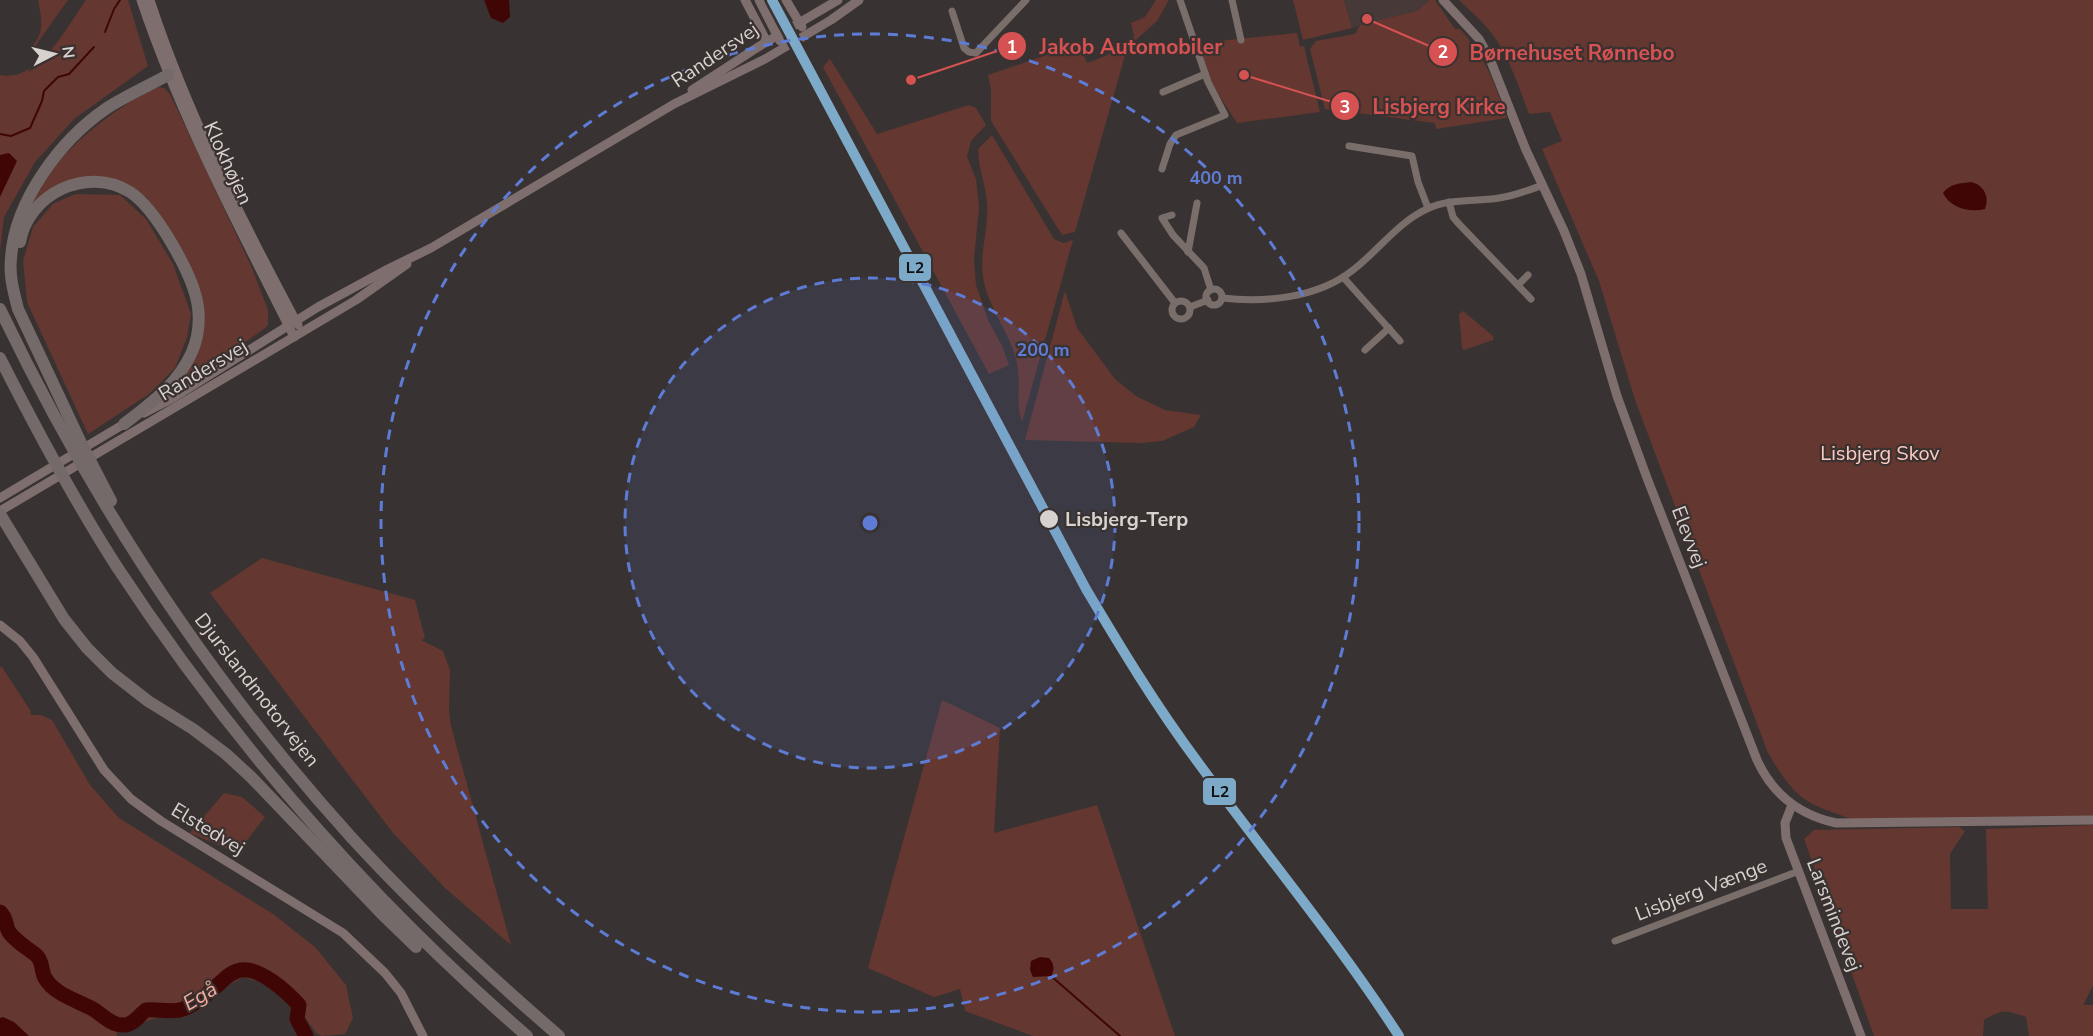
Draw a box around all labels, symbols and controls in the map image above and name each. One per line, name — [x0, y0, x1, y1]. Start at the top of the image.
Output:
street label: Randersvej — [666, 16, 764, 94]
north arrow — [24, 24, 84, 84]
callout: Jakob Automobiler — [997, 27, 1234, 66]
text: Jakob Automobiler — [1039, 33, 1223, 61]
callout: Børnehuset Rønnebo — [1428, 33, 1687, 72]
text: 1 — [1007, 35, 1017, 59]
text: Børnehuset Rønnebo — [1469, 39, 1675, 67]
text: 2 — [1438, 40, 1448, 64]
text: N — [56, 45, 80, 60]
callout: Lisbjerg Kirke — [1330, 87, 1518, 126]
text: Lisbjerg Kirke — [1372, 93, 1506, 121]
text: 3 — [1340, 95, 1350, 119]
street label: Klokhøjen — [197, 117, 259, 209]
text: 400 m — [1189, 166, 1243, 190]
line badge: L2 — [898, 253, 932, 282]
text: L2 — [906, 257, 924, 279]
street label: Randersvej — [153, 333, 253, 407]
text: 200 m — [1016, 338, 1070, 362]
park label: Lisbjerg Skov — [1820, 440, 1940, 467]
street label: Elevvej — [1665, 502, 1713, 572]
place label: Lisbjerg-Terp — [1065, 506, 1188, 533]
marker: Lisbjerg-Terp — [1038, 508, 1060, 530]
centre of rings — [860, 513, 880, 533]
street label: Djurslandmotorvejen — [188, 607, 326, 773]
line badge: L2 — [1202, 777, 1237, 806]
text: L2 — [1211, 781, 1229, 803]
street label: Elstedvej — [166, 796, 250, 862]
street label: Lisbjerg Vænge — [1631, 852, 1771, 928]
street label: Larsmindevej — [1800, 855, 1868, 975]
water label: Egå — [178, 975, 222, 1017]

